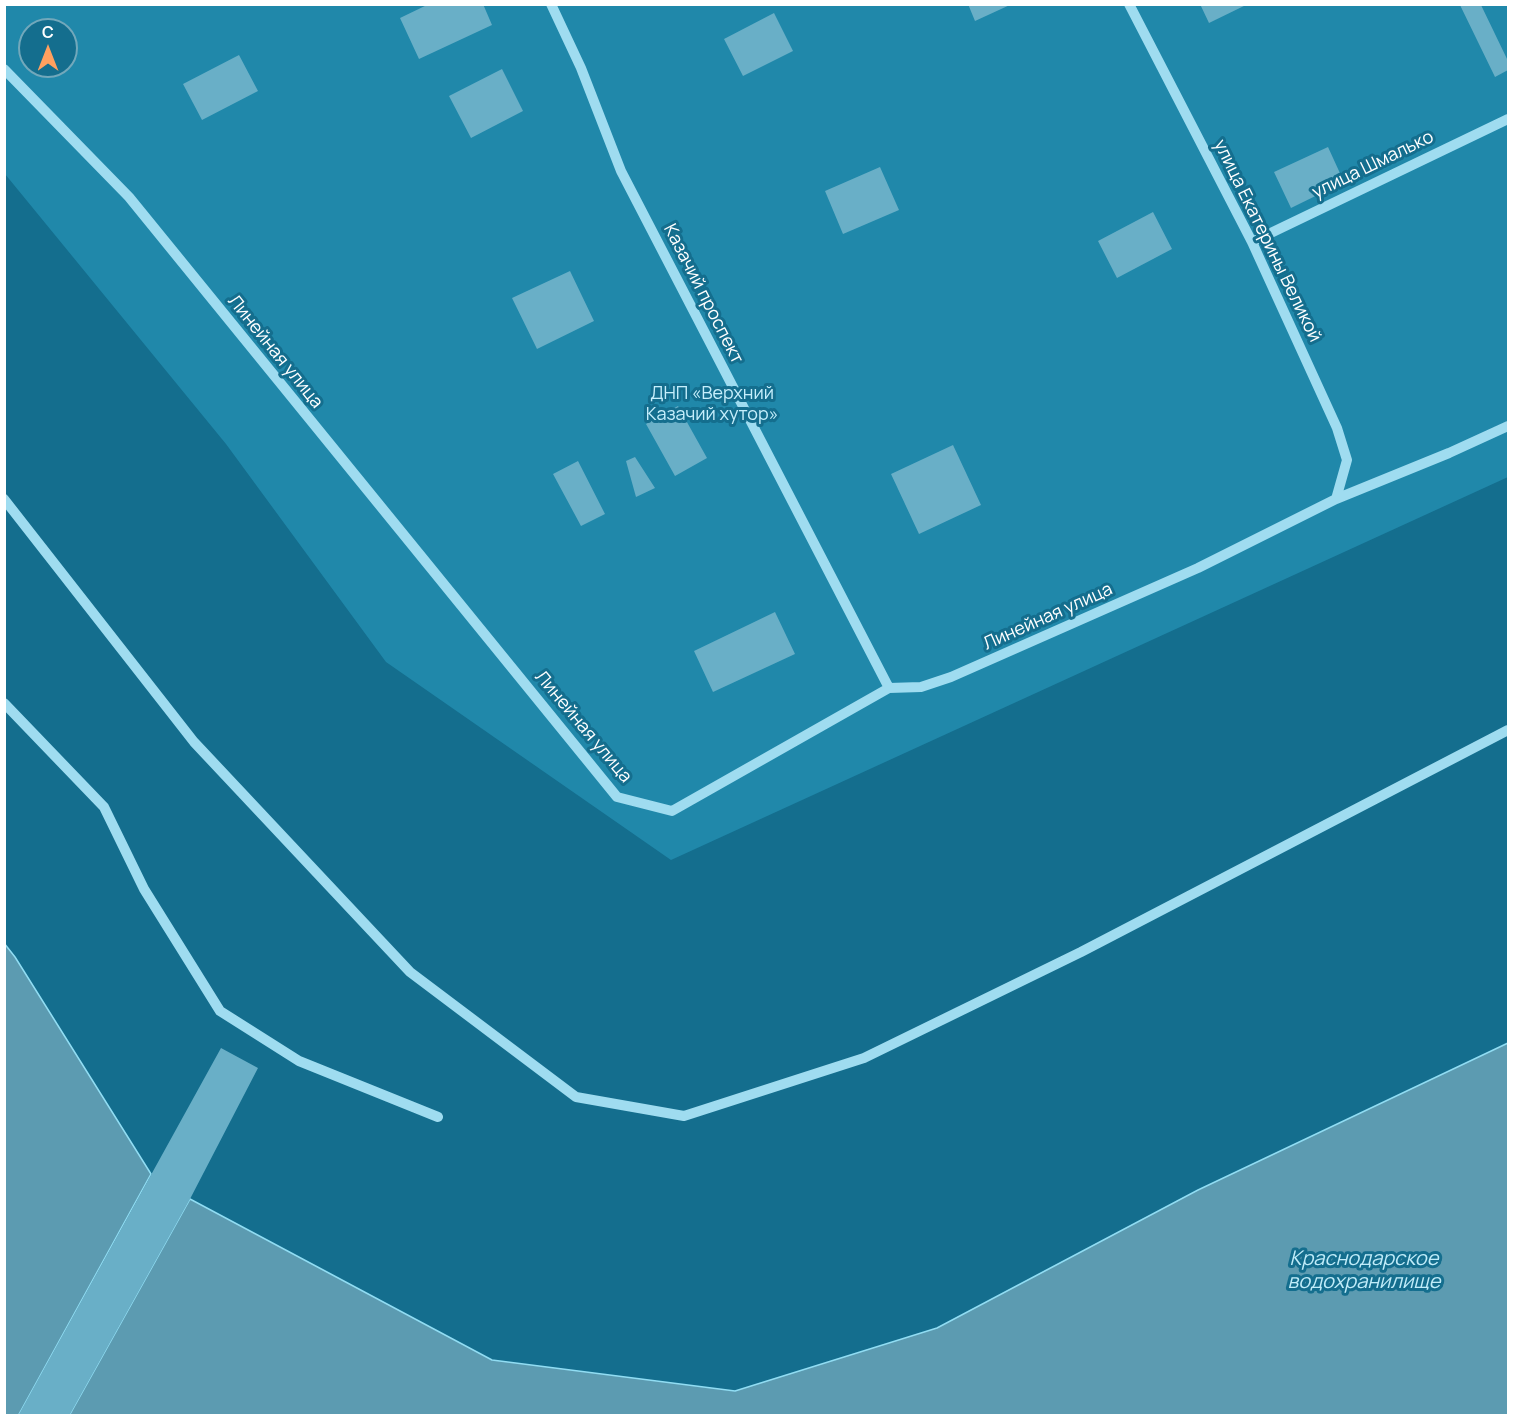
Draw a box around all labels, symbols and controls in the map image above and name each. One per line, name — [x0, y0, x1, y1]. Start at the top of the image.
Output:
north arrow — [18, 18, 78, 78]
text: С — [42, 21, 54, 43]
street label: улица Шмалько — [1309, 126, 1437, 204]
street label: улица Екатерины Великой — [1209, 136, 1325, 346]
street label: Казачий проспект — [658, 220, 748, 368]
street label: Линейная улица — [223, 291, 327, 413]
park label: ДНП «Верхний Казачий хутор» — [646, 383, 778, 426]
street label: Линейная улица — [980, 579, 1116, 655]
street label: Линейная улица — [530, 667, 636, 787]
water label: Краснодарское водохранилище — [1288, 1247, 1440, 1294]

